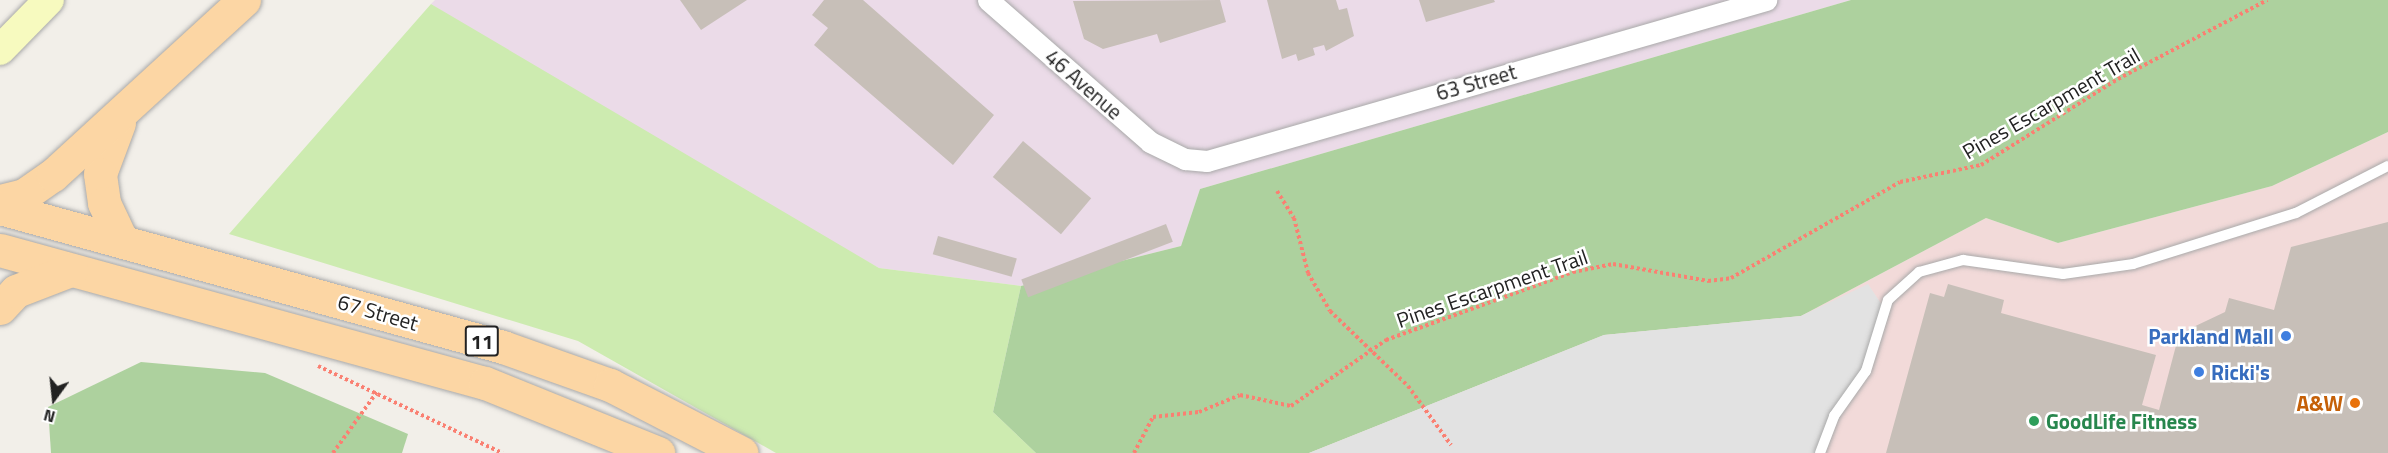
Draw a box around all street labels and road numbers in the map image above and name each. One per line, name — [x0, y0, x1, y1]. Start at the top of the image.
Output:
street label: Pines Escarpment Trail — [1958, 42, 2144, 164]
street label: 46 Avenue — [1040, 44, 1128, 124]
street label: 63 Street — [1433, 59, 1519, 105]
street label: Pines Escarpment Trail — [1393, 243, 1591, 333]
street label: 67 Street — [335, 289, 421, 335]
road number: 11 — [464, 324, 500, 358]

